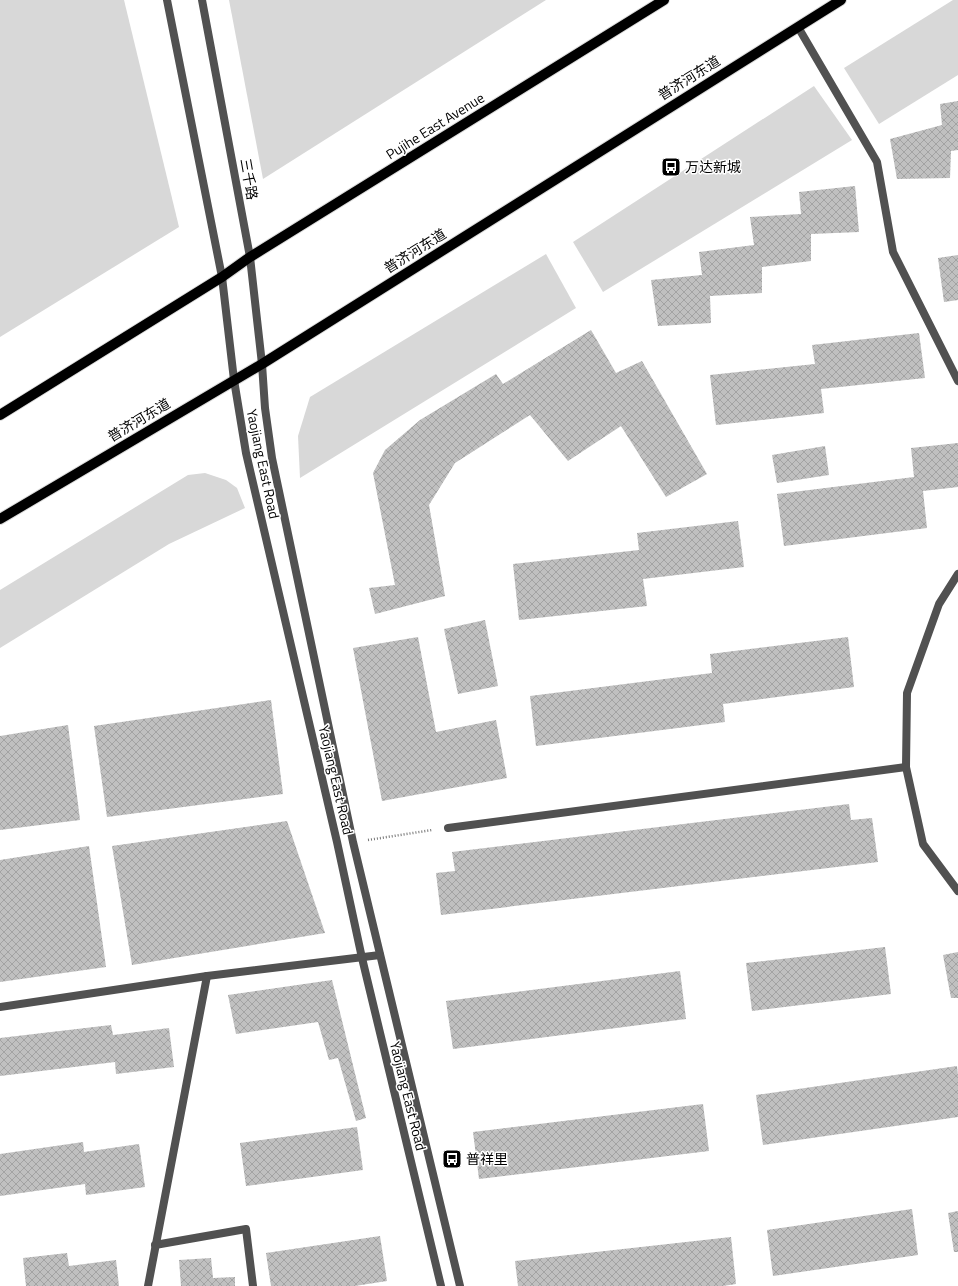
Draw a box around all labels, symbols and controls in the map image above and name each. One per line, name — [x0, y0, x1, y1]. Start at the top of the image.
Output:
street label: 普济河东道 — [653, 50, 724, 105]
street label: Pujihe East Avenue — [381, 87, 488, 164]
street label: 三千路 — [236, 156, 263, 201]
bus stop icon: 万达新城 — [660, 156, 682, 178]
place label: 万达新城 — [685, 156, 741, 177]
street label: 普济河东道 — [379, 223, 450, 278]
street label: 普济河东道 — [103, 393, 174, 447]
street label: Yaojiang East Road — [242, 407, 285, 521]
street label: Yaojiang East Road — [314, 723, 359, 837]
street label: Yaojiang East Road — [385, 1039, 432, 1153]
bus stop icon: 普祥里 — [441, 1148, 463, 1170]
place label: 普祥里 — [466, 1148, 508, 1169]

